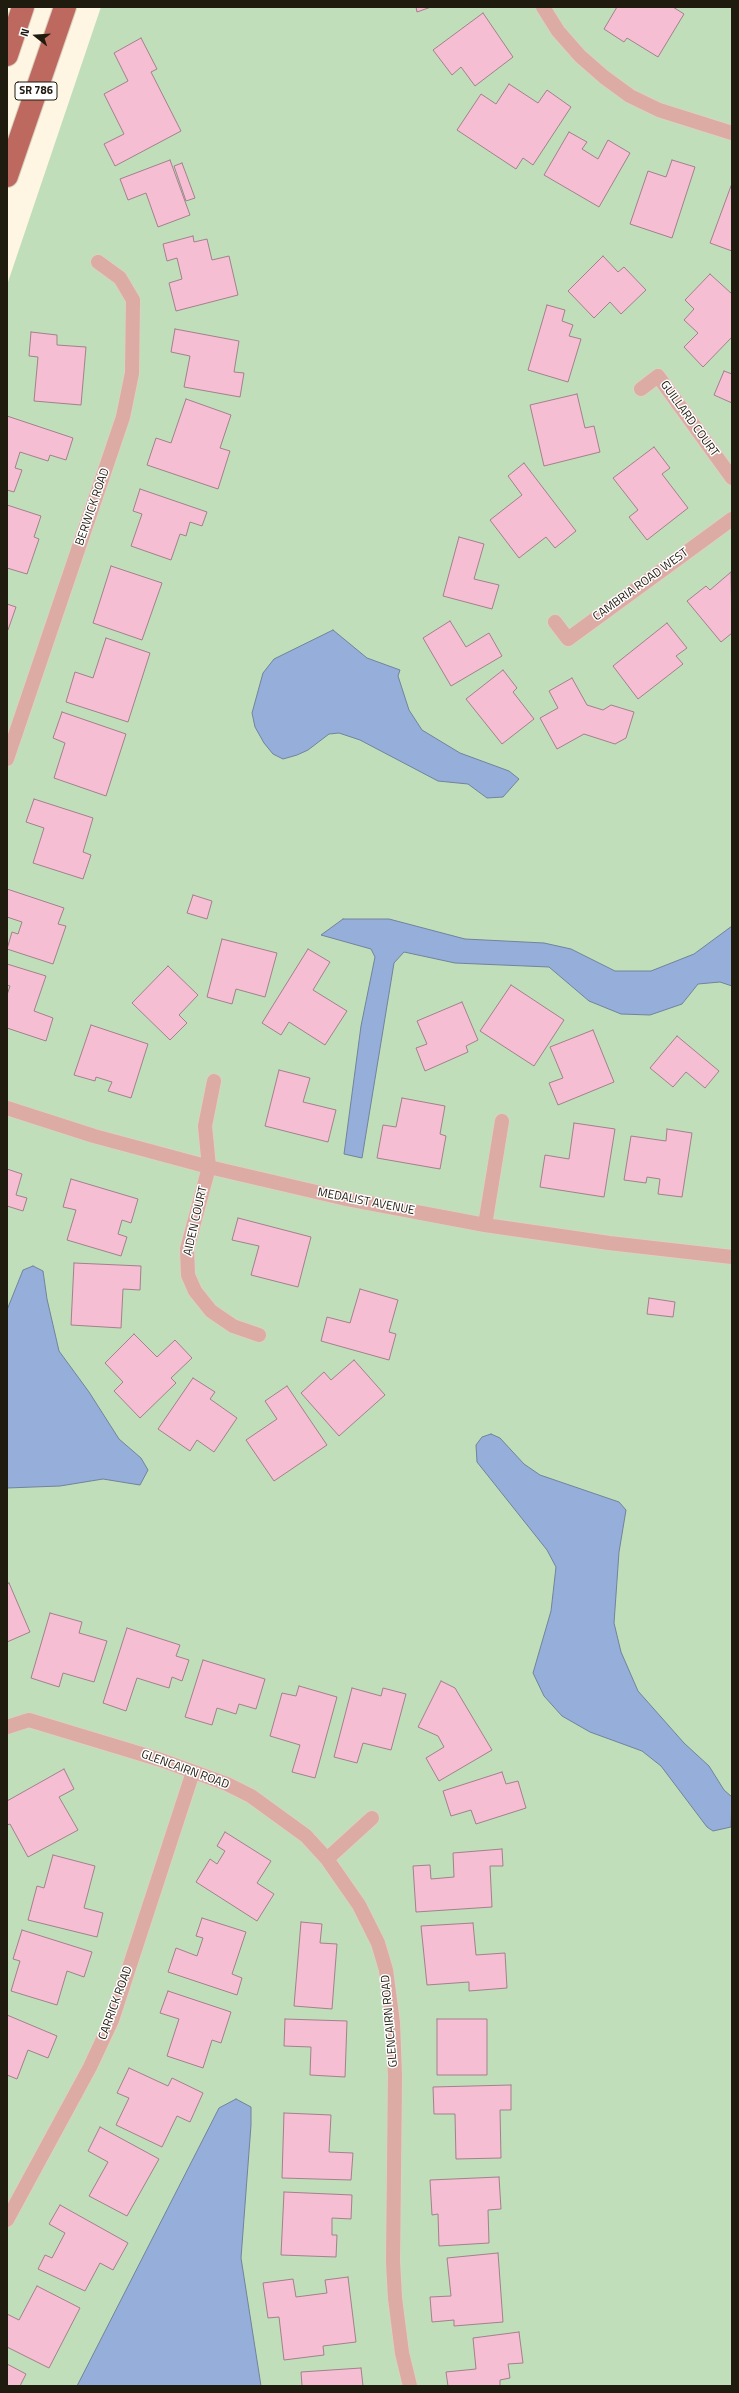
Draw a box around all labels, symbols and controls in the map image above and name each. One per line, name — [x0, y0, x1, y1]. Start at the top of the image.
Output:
north arrow — [16, 16, 56, 56]
text: N — [16, 27, 33, 38]
road number: SR 786 — [15, 82, 57, 100]
street label: GUILLARD COURT — [657, 378, 721, 460]
street label: BERWICK ROAD — [73, 466, 113, 548]
street label: CAMBRIA ROAD WEST — [591, 546, 691, 624]
street label: AIDEN COURT — [181, 1185, 211, 1257]
street label: MEDALIST AVENUE — [316, 1186, 416, 1218]
street label: GLENCAIRN ROAD — [139, 1747, 231, 1793]
street label: CARRICK ROAD — [96, 1964, 136, 2042]
street label: GLENCAIRN ROAD — [379, 1974, 401, 2068]

